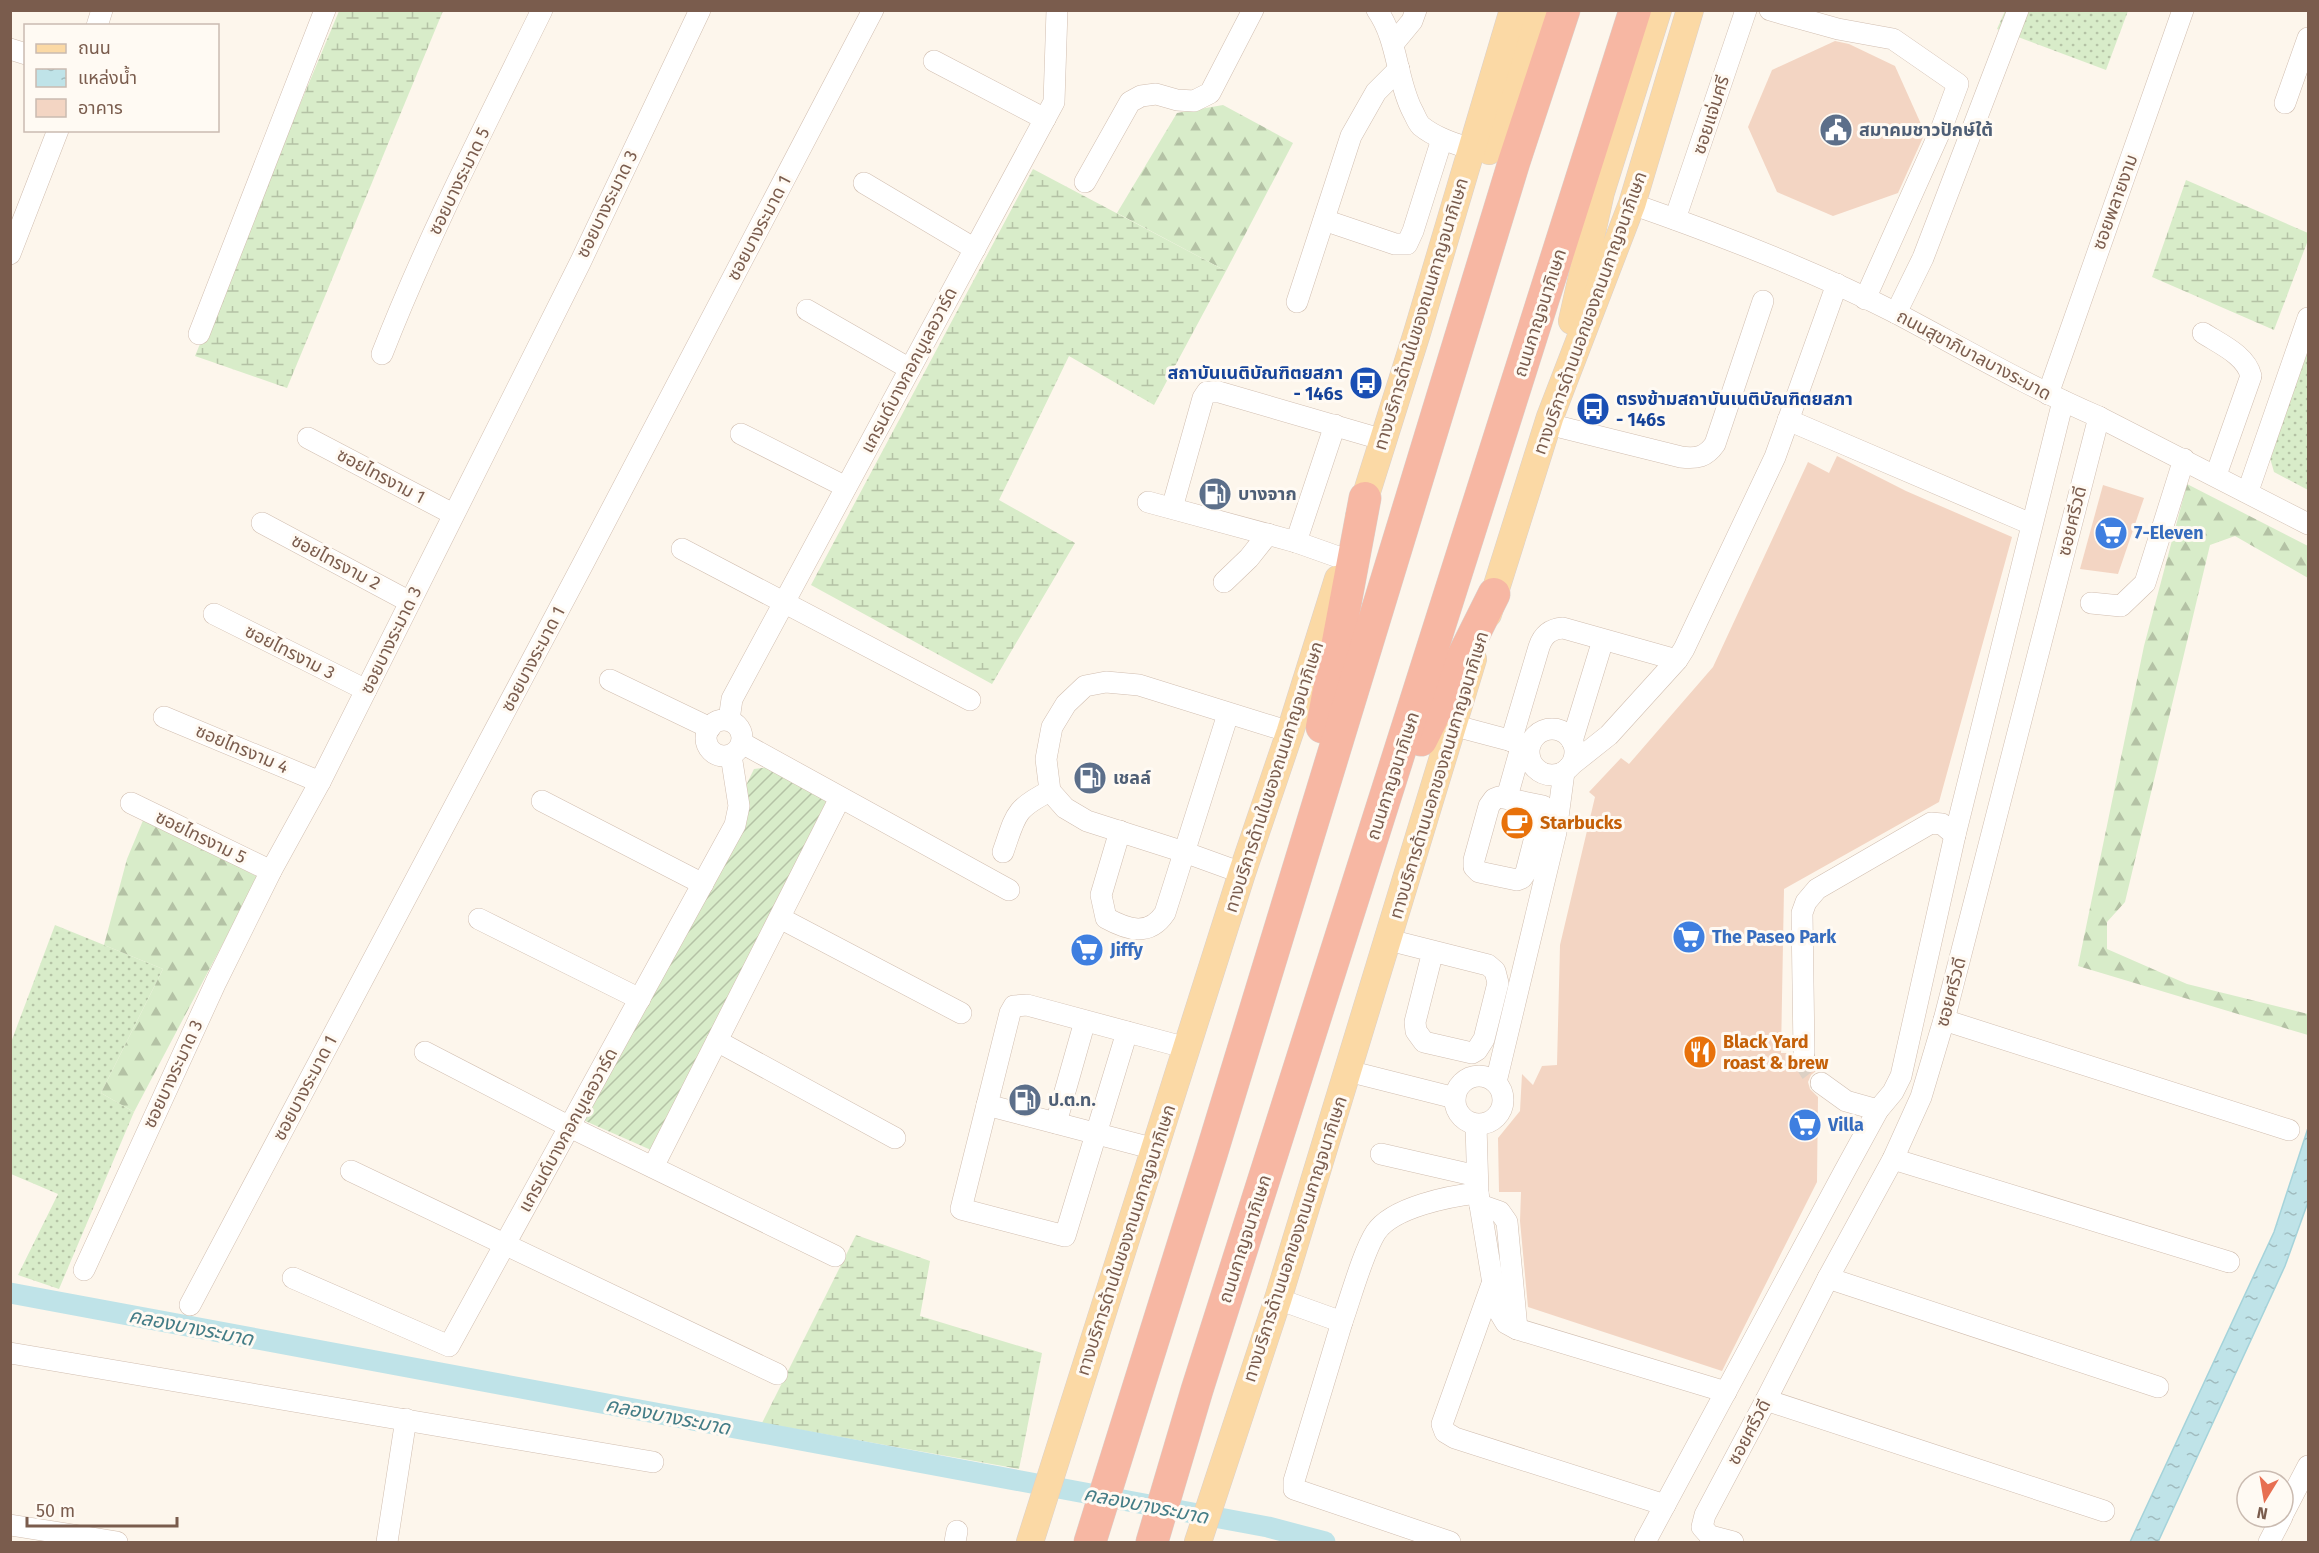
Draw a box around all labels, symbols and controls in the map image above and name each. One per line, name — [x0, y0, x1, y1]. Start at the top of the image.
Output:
legend — [24, 24, 219, 132]
text: ถนน — [78, 37, 111, 59]
text: แหล่งน้ำ — [78, 65, 137, 89]
street label: ซอยแจ่มศรี — [1688, 73, 1734, 157]
text: อาคาร — [78, 97, 123, 119]
public building icon: สมาคมชาวปักษ์ใต้ — [1818, 112, 1854, 148]
place label: สมาคมชาวปักษ์ใต้ — [1859, 119, 1993, 141]
street label: ซอยบางระมาด 5 — [423, 124, 495, 238]
street label: ซอยบางระมาด 3 — [571, 147, 643, 261]
street label: ซอยพลายงาม — [2088, 151, 2142, 253]
street label: ทางบริการด้านนอกของถนนกาญจนาภิเษก — [1528, 169, 1652, 457]
street label: ซอยบางระมาด 1 — [722, 172, 796, 284]
street label: ทางบริการด้านในของถนนกาญจนาภิเษก — [1369, 175, 1473, 453]
street label: ถนนกาญจนาภิเษก — [1509, 246, 1571, 380]
street label: แกรนด์บางกอกบูเลอวาร์ด — [856, 283, 963, 457]
street label: ถนนสุขาภิบาลบางระมาด — [1893, 305, 2055, 405]
place label: สถาบันเนติบัณฑิตยสภา - 146ร — [1168, 362, 1343, 405]
bus stop icon: สถาบันเนติบัณฑิตยสภา - 146ร — [1348, 365, 1384, 401]
place label: ตรงข้ามสถาบันเนติบัณฑิตยสภา - 146ร — [1616, 388, 1853, 431]
bus stop icon: ตรงข้ามสถาบันเนติบัณฑิตยสภา - 146ร — [1575, 391, 1611, 427]
street label: ซอยไทรงาม 1 — [333, 444, 429, 508]
fuel station icon: บางจาก — [1197, 476, 1233, 512]
place label: บางจาก — [1238, 483, 1297, 505]
street label: ซอยศรีวดี — [2053, 484, 2091, 558]
supermarket icon: 7-Eleven — [2093, 515, 2129, 551]
place label: 7-Eleven — [2134, 522, 2204, 544]
street label: ซอยไทรงาม 2 — [288, 529, 384, 595]
street label: ซอยบางระมาด 3 — [355, 583, 427, 697]
street label: ซอยบางระมาด 1 — [496, 603, 570, 715]
street label: ซอยไทรงาม 3 — [241, 620, 339, 684]
street label: ทางบริการด้านนอกของถนนกาญจนาภิเษก — [1385, 629, 1493, 921]
street label: ทางบริการด้านในของถนนกาญจนาภิเษก — [1220, 639, 1328, 915]
street label: ถนนกาญจนาภิเษก — [1362, 709, 1424, 843]
street label: ซอยไทรงาม 4 — [192, 720, 292, 779]
fuel station icon: เชลล์ — [1072, 760, 1108, 796]
place label: เชลล์ — [1113, 767, 1151, 789]
cafe icon: Starbucks — [1499, 805, 1535, 841]
street label: ซอยไทรงาม 5 — [152, 806, 250, 868]
place label: Starbucks — [1540, 812, 1623, 834]
supermarket icon: The Paseo Park — [1671, 919, 1707, 955]
place label: The Paseo Park — [1712, 926, 1837, 948]
supermarket icon: Jiffy — [1069, 932, 1105, 968]
place label: Jiffy — [1109, 939, 1144, 961]
street label: ซอยศรีวดี — [1931, 955, 1971, 1029]
street label: ซอยบางระมาด 3 — [138, 1016, 208, 1132]
place label: Black Yard roast & brew — [1723, 1031, 1829, 1074]
street label: ซอยบางระมาด 1 — [268, 1032, 342, 1144]
restaurant icon: Black Yard roast & brew — [1682, 1034, 1718, 1070]
street label: แกรนด์บางกอกบูเลอวาร์ด — [514, 1044, 623, 1216]
fuel station icon: ป.ต.ท. — [1007, 1082, 1043, 1118]
place label: ป.ต.ท. — [1048, 1089, 1096, 1111]
street label: ทางบริการด้านนอกของถนนกาญจนาภิเษก — [1238, 1093, 1352, 1385]
street label: ทางบริการด้านในของถนนกาญจนาภิเษก — [1072, 1102, 1180, 1378]
supermarket icon: Villa — [1787, 1107, 1823, 1143]
place label: Villa — [1827, 1114, 1864, 1136]
street label: ถนนกาญจนาภิเษก — [1214, 1172, 1276, 1306]
water label: คลองบางระมาด — [127, 1303, 256, 1351]
water label: คลองบางระมาด — [604, 1392, 733, 1440]
street label: ซอยศรีวดี — [1723, 1395, 1775, 1469]
north arrow — [2235, 1469, 2295, 1529]
water label: คลองบางระมาด — [1082, 1481, 1211, 1529]
scale bar — [27, 1490, 177, 1528]
text: 50 m — [36, 1500, 75, 1522]
text: N — [2255, 1503, 2269, 1524]

